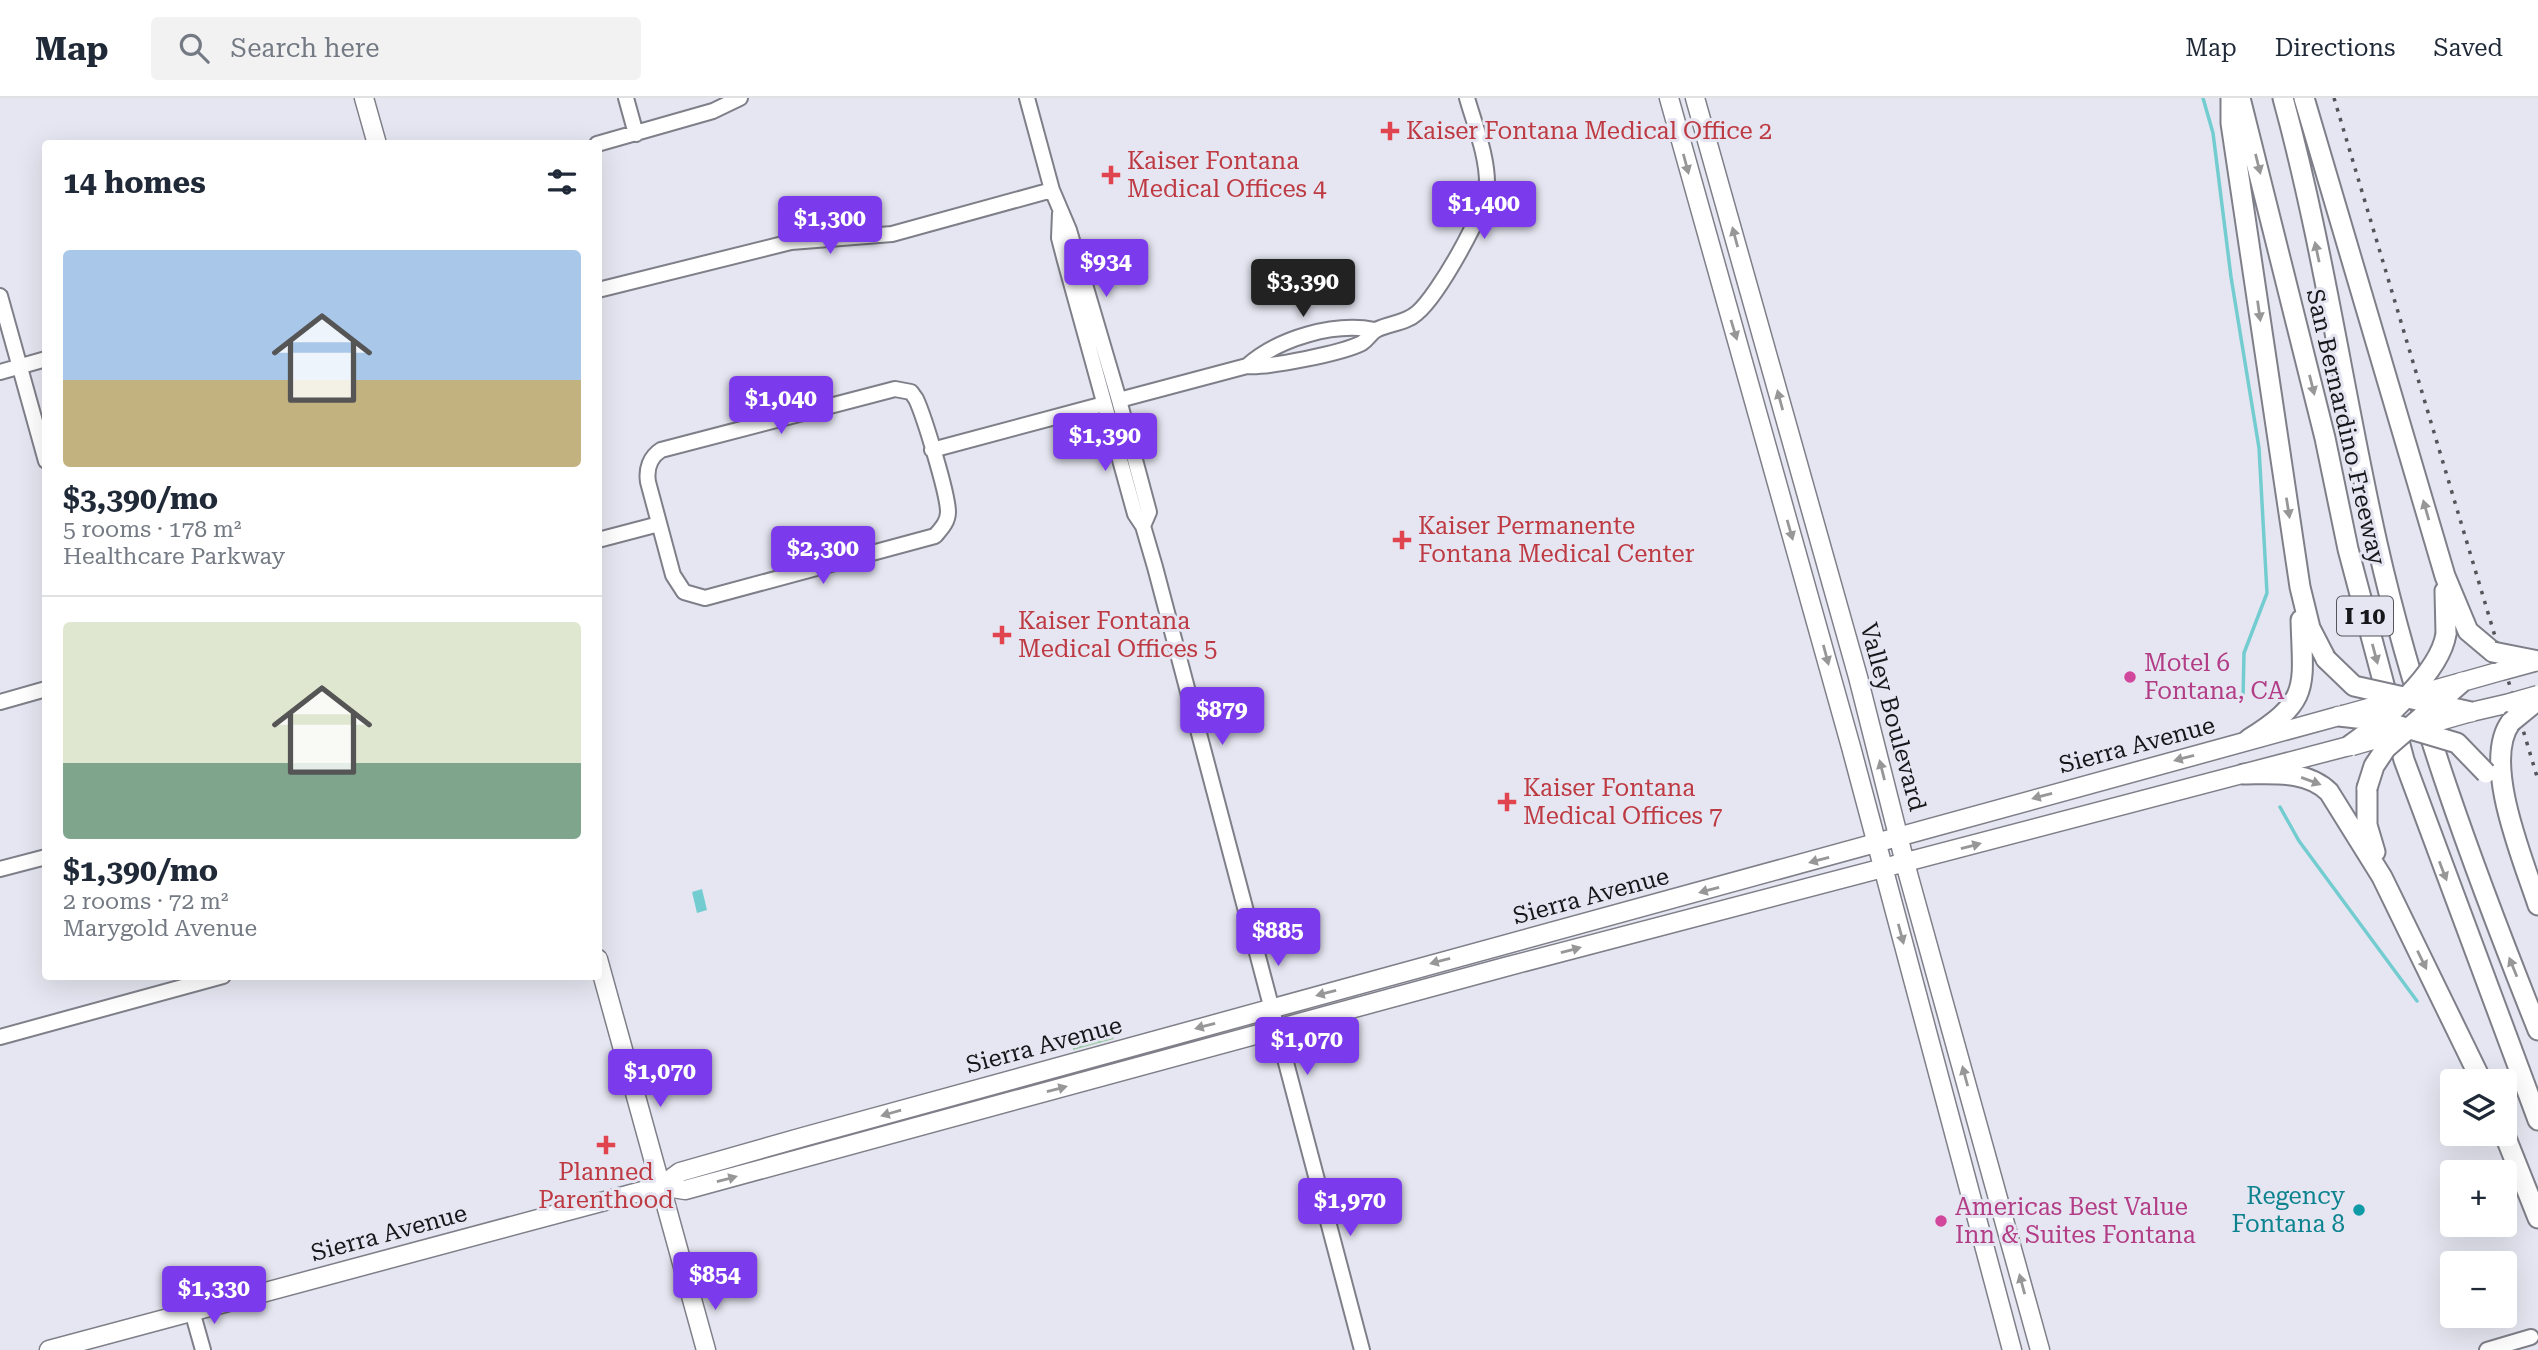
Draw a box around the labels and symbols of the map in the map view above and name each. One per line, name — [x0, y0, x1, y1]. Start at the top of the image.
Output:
place label: Kaiser Fontana Medical Office 2 — [1406, 117, 1772, 145]
marker: Kaiser Fontana Medical Office 2 — [1380, 121, 1400, 141]
place label: Kaiser Fontana Medical Offices 4 — [1127, 147, 1327, 203]
one-way arrow — [1681, 153, 1692, 175]
one-way arrow — [2253, 153, 2264, 175]
marker: Kaiser Fontana Medical Offices 4 — [1101, 165, 1121, 185]
pin: $1,400 — [1427, 181, 1541, 241]
pin: $1,300 — [773, 197, 887, 256]
one-way arrow — [1729, 226, 1739, 247]
pin: $934 — [1065, 240, 1147, 299]
one-way arrow — [2311, 241, 2322, 263]
pin: $3,390 — [1246, 260, 1360, 319]
street label: San Bernardino Freeway — [2301, 286, 2392, 569]
one-way arrow — [2254, 300, 2265, 322]
one-way arrow — [1729, 320, 1739, 341]
one-way arrow — [2307, 374, 2318, 396]
pin: $1,040 — [724, 376, 838, 436]
one-way arrow — [1774, 389, 1785, 411]
pin: $1,390 — [1048, 414, 1162, 473]
one-way arrow — [2282, 497, 2293, 519]
one-way arrow — [2420, 499, 2430, 520]
place label: Kaiser Permanente Fontana Medical Center — [1418, 512, 1695, 568]
one-way arrow — [1786, 520, 1796, 541]
pin: $2,300 — [766, 526, 880, 586]
marker: Kaiser Permanente Fontana Medical Center — [1392, 530, 1412, 550]
road number: I 10 — [2337, 596, 2393, 636]
place label: Kaiser Fontana Medical Offices 5 — [1018, 607, 1218, 663]
street label: Valley Boulevard — [1854, 620, 1932, 814]
marker: Kaiser Fontana Medical Offices 5 — [992, 625, 1012, 645]
one-way arrow — [2370, 643, 2381, 665]
one-way arrow — [1821, 645, 1831, 666]
place label: Motel 6 Fontana, CA — [2144, 649, 2285, 705]
marker: Motel 6 Fontana, CA — [2122, 669, 2138, 685]
pin: $879 — [1181, 688, 1263, 747]
street label: Sierra Avenue — [2056, 711, 2218, 779]
one-way arrow — [2173, 753, 2194, 763]
one-way arrow — [1876, 759, 1886, 780]
place label: Kaiser Fontana Medical Offices 7 — [1523, 774, 1723, 830]
one-way arrow — [2301, 776, 2322, 787]
marker: Kaiser Fontana Medical Offices 7 — [1497, 792, 1517, 812]
one-way arrow — [2031, 792, 2052, 802]
one-way arrow — [1960, 840, 1982, 851]
one-way arrow — [1808, 855, 1830, 866]
one-way arrow — [2438, 860, 2449, 881]
street label: Sierra Avenue — [1510, 862, 1672, 930]
one-way arrow — [1698, 885, 1720, 896]
pin: $885 — [1237, 908, 1319, 968]
one-way arrow — [1896, 923, 1907, 945]
one-way arrow — [1560, 944, 1582, 955]
one-way arrow — [2416, 950, 2428, 970]
one-way arrow — [2507, 956, 2518, 977]
one-way arrow — [1429, 957, 1450, 967]
one-way arrow — [1315, 988, 1336, 998]
street label: Sierra Avenue — [963, 1011, 1125, 1079]
pin: $1,070 — [1250, 1018, 1364, 1077]
one-way arrow — [1193, 1021, 1215, 1032]
pin: $1,070 — [603, 1049, 717, 1109]
one-way arrow — [1960, 1065, 1970, 1086]
one-way arrow — [1046, 1083, 1068, 1094]
one-way arrow — [880, 1108, 902, 1119]
marker: Planned Parenthood — [596, 1135, 616, 1155]
place label: Planned Parenthood — [538, 1158, 674, 1214]
one-way arrow — [716, 1173, 738, 1184]
pin: $1,970 — [1293, 1178, 1407, 1238]
place label: Regency Fontana 8 — [2232, 1182, 2346, 1238]
place label: Americas Best Value Inn & Suites Fontana — [1955, 1193, 2196, 1249]
street label: Sierra Avenue — [308, 1199, 470, 1267]
marker: Regency Fontana 8 — [2351, 1202, 2367, 1218]
marker: Americas Best Value Inn & Suites Fontana — [1933, 1213, 1949, 1229]
pin: $854 — [674, 1252, 756, 1312]
pin: $1,330 — [157, 1266, 271, 1326]
one-way arrow — [2017, 1273, 2027, 1294]

